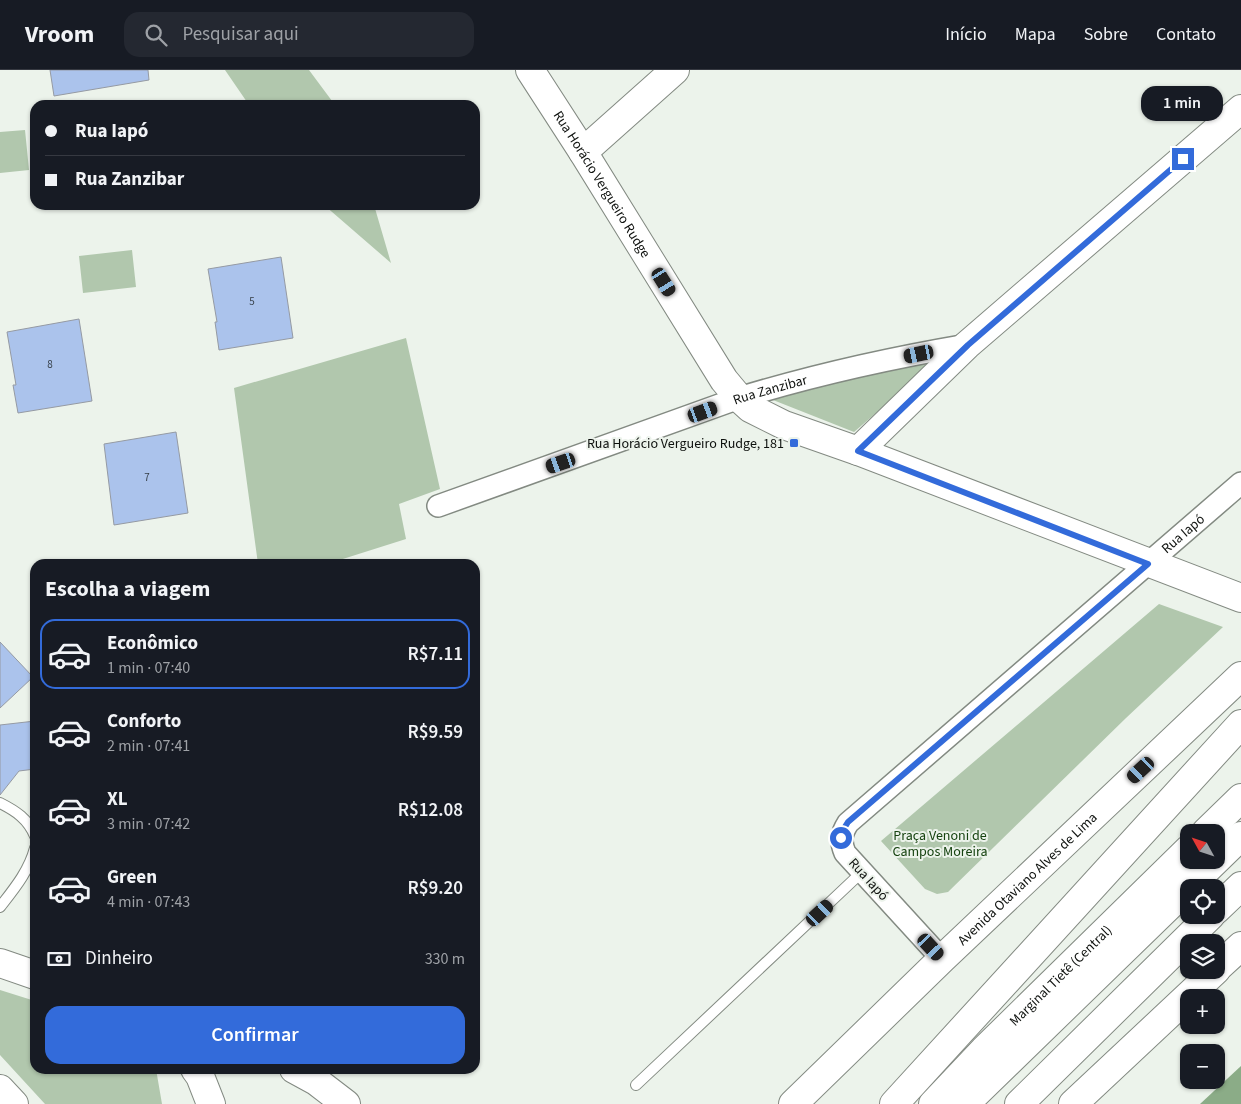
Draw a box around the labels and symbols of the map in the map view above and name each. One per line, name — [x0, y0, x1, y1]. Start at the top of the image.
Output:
callout: 1 min — [1142, 87, 1224, 122]
street label: Rua Horácio Vergueiro Rudge — [548, 107, 655, 262]
route end — [1172, 148, 1194, 170]
car — [649, 265, 678, 299]
house number: 5 — [249, 294, 255, 309]
car — [902, 344, 935, 364]
house number: 8 — [47, 357, 53, 372]
street label: Rua Zanzibar — [730, 370, 810, 410]
car — [686, 400, 719, 424]
place label: Rua Horácio Vergueiro Rudge, 181 — [587, 434, 784, 454]
marker: Rua Horácio Vergueiro Rudge, 181 — [788, 437, 800, 449]
car — [544, 451, 577, 475]
house number: 7 — [144, 470, 150, 485]
street label: Rua Iapó — [1157, 510, 1209, 559]
car — [1124, 754, 1157, 786]
street label: Avenida Otaviano Alves de Lima — [953, 808, 1102, 950]
north arrow — [1180, 824, 1225, 869]
park label: Praça Venoni de Campos Moreira — [892, 826, 988, 862]
route start — [830, 827, 852, 849]
street label: Rua Iapó — [844, 854, 893, 906]
car — [803, 897, 836, 929]
street label: Marginal Tietê (Central) — [1005, 921, 1117, 1031]
car — [915, 931, 946, 963]

